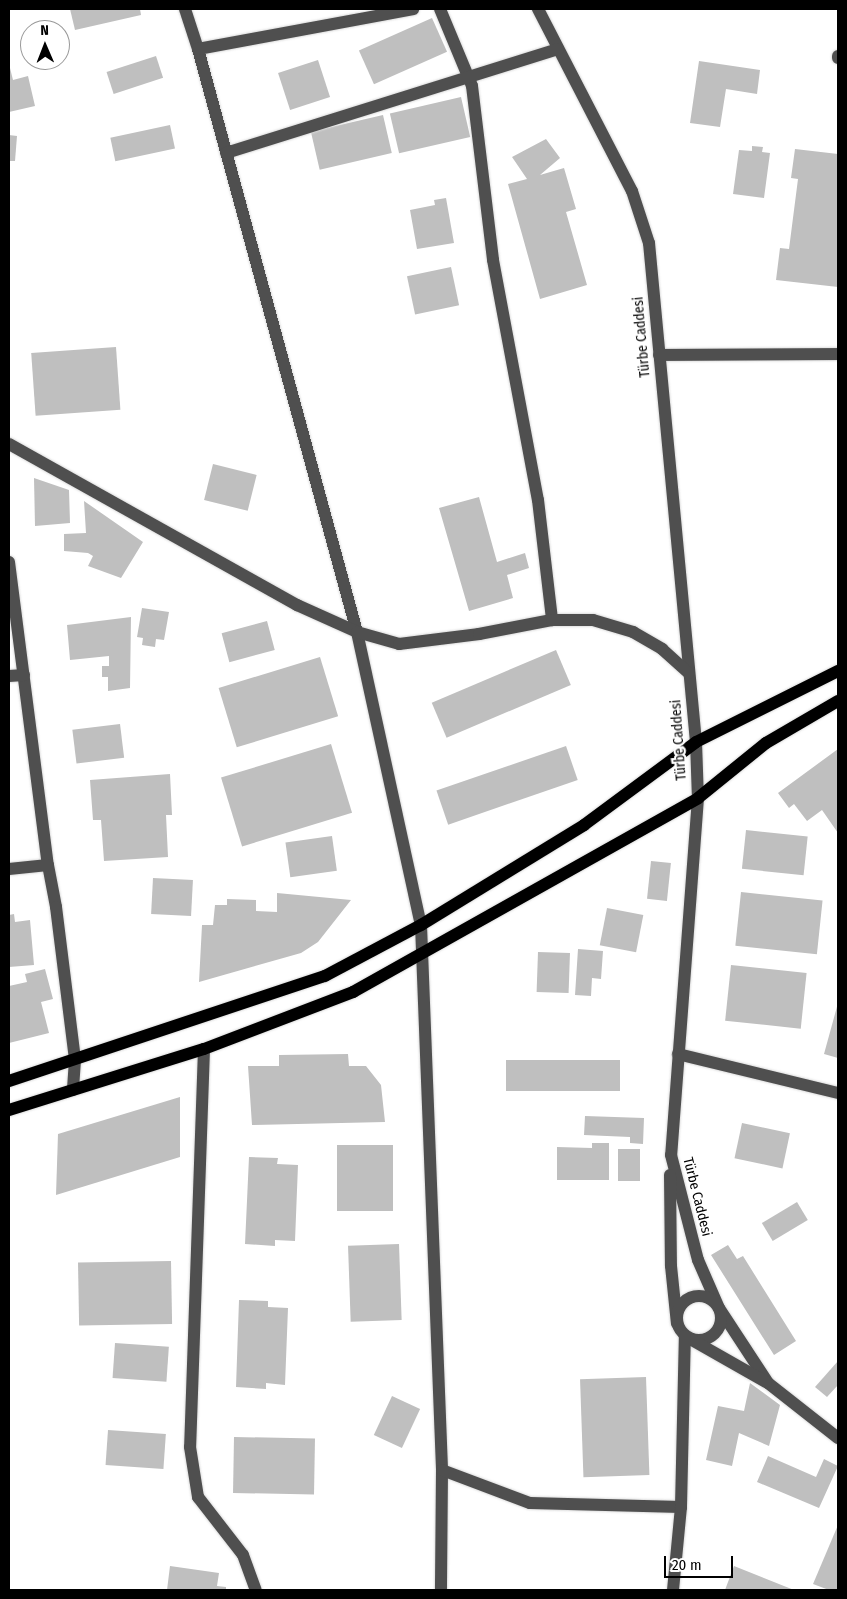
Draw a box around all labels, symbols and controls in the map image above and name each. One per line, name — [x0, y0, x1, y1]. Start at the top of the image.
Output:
north arrow — [20, 20, 70, 70]
text: N — [40, 22, 49, 39]
street label: Türbe Caddesi — [630, 296, 654, 378]
street label: Türbe Caddesi — [668, 699, 690, 781]
street label: Türbe Caddesi — [679, 1156, 715, 1238]
scale bar — [667, 1546, 736, 1578]
text: 20 m — [672, 1556, 702, 1574]

